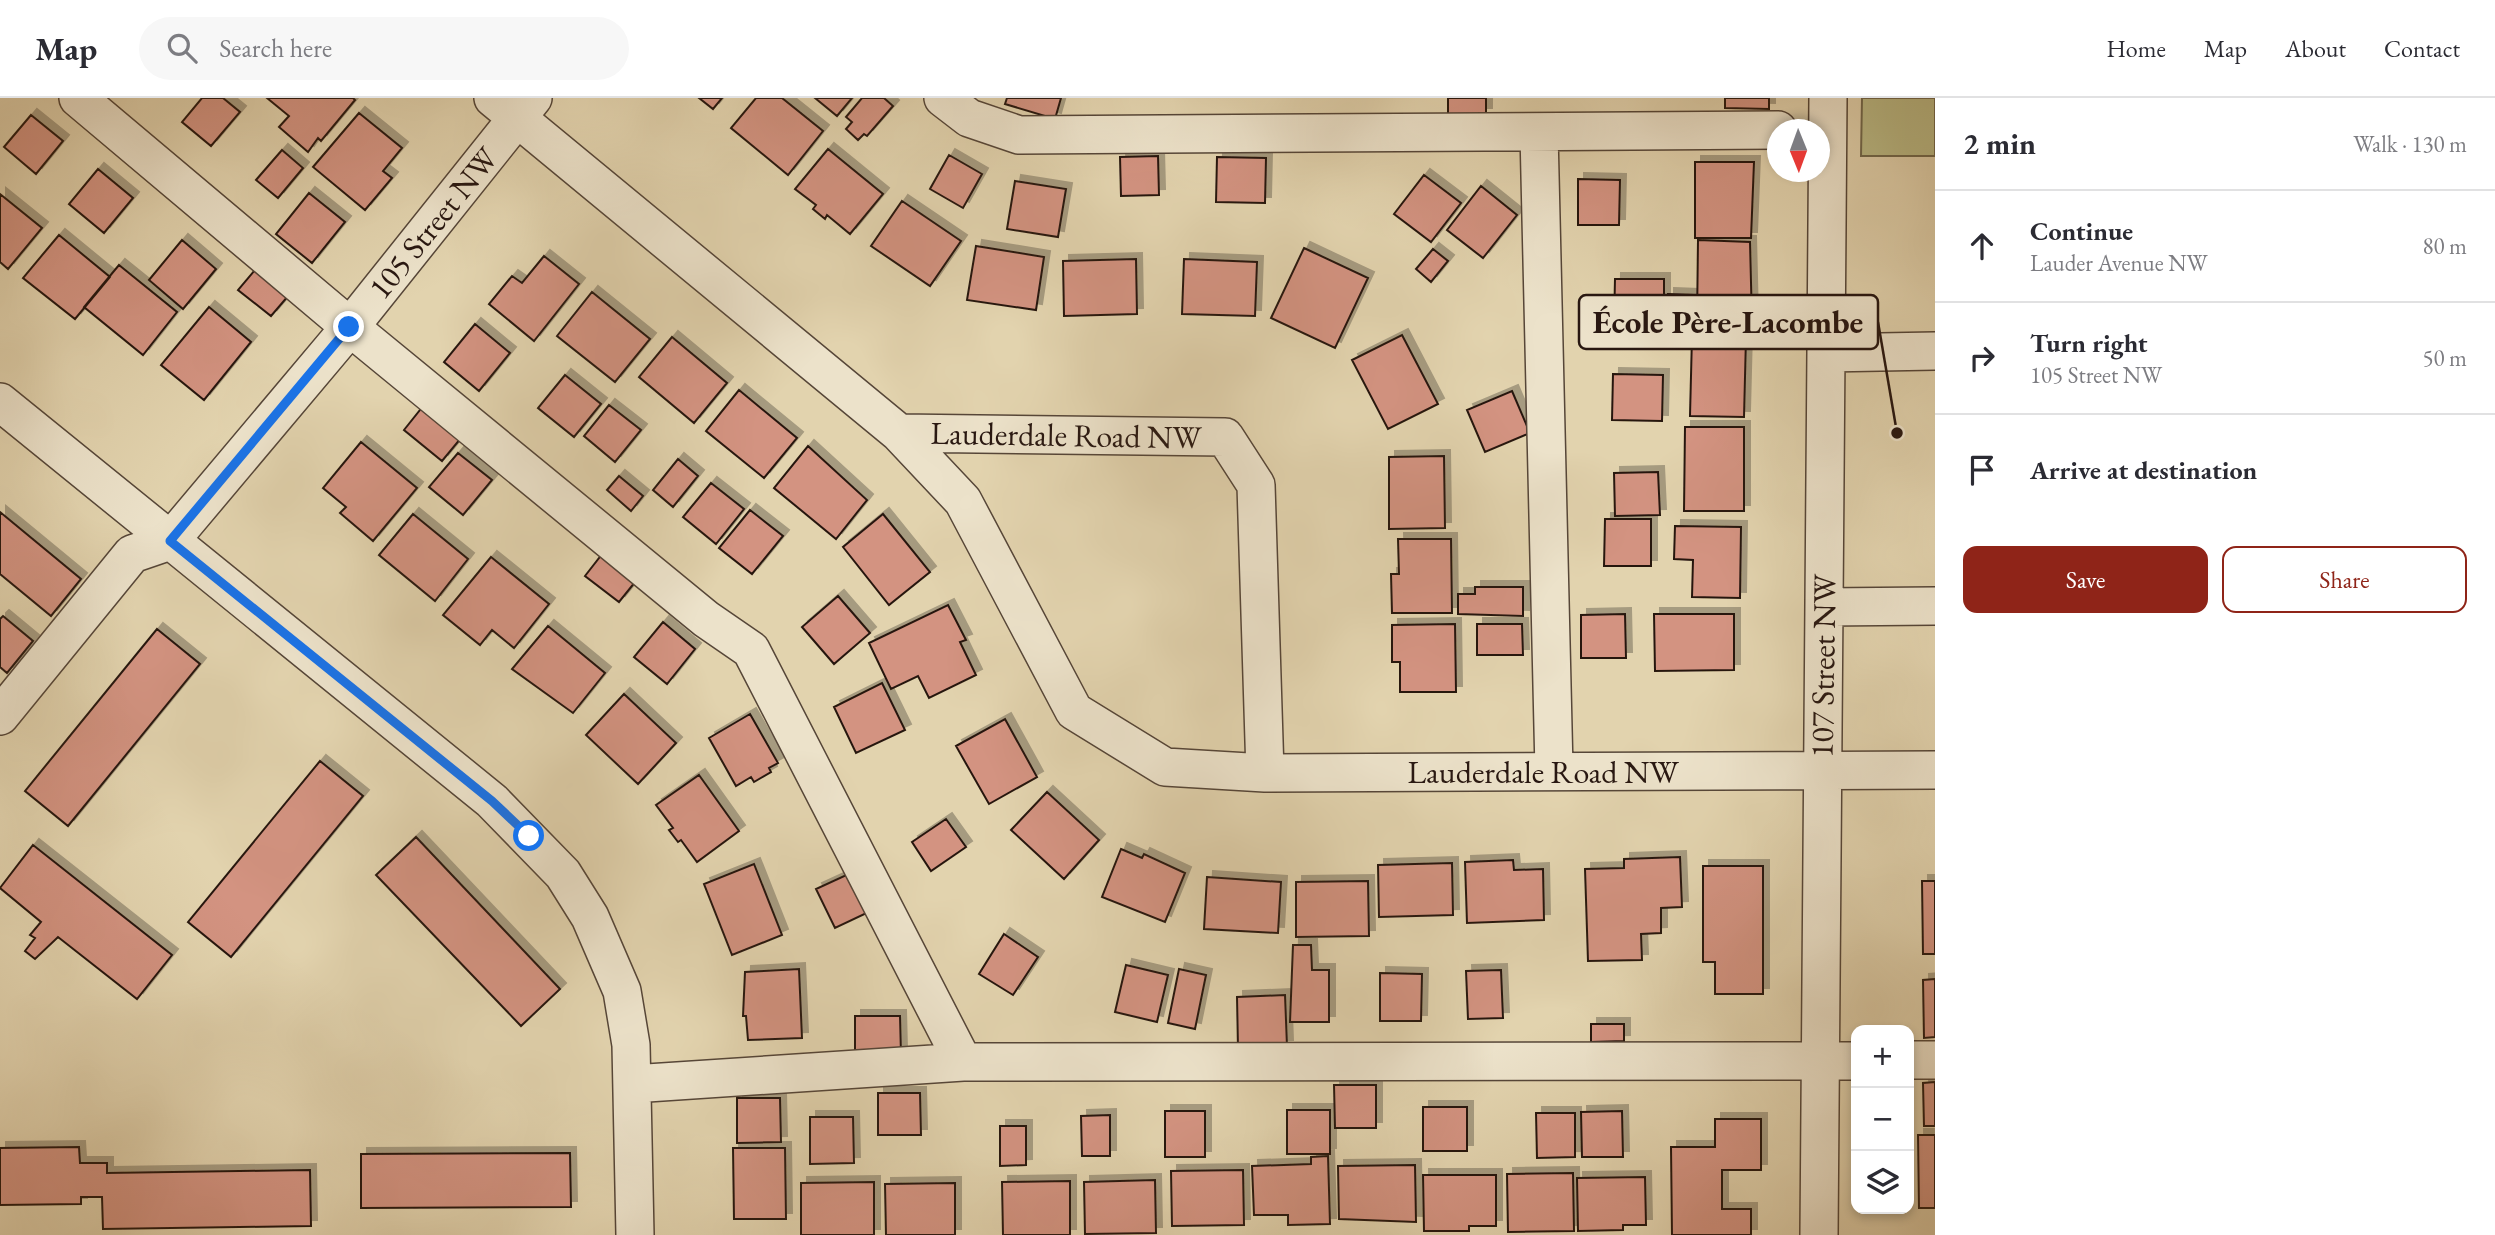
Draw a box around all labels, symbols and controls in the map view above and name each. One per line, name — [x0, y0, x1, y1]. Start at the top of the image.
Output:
search box — [139, 17, 629, 80]
text: Map — [35, 27, 97, 70]
icon: search — [163, 29, 201, 67]
text: Search here — [219, 31, 332, 65]
text: Home — [2106, 33, 2166, 64]
text: Map — [2204, 33, 2247, 64]
text: About — [2285, 33, 2346, 64]
text: Contact — [2384, 33, 2460, 64]
north arrow — [1767, 119, 1830, 182]
text: 2 min — [1963, 124, 2036, 163]
text: Walk · 130 m — [2353, 129, 2467, 159]
street label: 105 Street NW — [359, 138, 508, 308]
text: Continue — [2030, 214, 2133, 248]
icon: ahead — [1963, 227, 2001, 265]
text: 80 m — [2422, 231, 2467, 261]
text: Lauder Avenue NW — [2030, 248, 2208, 278]
callout: École Père-Lacombe — [1579, 295, 1878, 349]
text: École Père-Lacombe — [1593, 300, 1863, 343]
route end — [333, 311, 364, 342]
text: Turn right — [2030, 326, 2148, 360]
icon: right — [1963, 339, 2001, 377]
text: 50 m — [2422, 343, 2467, 373]
text: 105 Street NW — [2030, 360, 2162, 390]
street label: Lauderdale Road NW — [930, 412, 1203, 458]
icon: arrive — [1963, 451, 2001, 489]
text: Arrive at destination — [2030, 453, 2257, 487]
button: Save — [1963, 546, 2208, 613]
button: Share — [2222, 546, 2467, 613]
street label: 107 Street NW — [1800, 573, 1846, 758]
street label: Lauderdale Road NW — [1407, 751, 1679, 793]
route start — [513, 820, 544, 851]
map controls — [1851, 1025, 1914, 1214]
button: + — [1851, 1025, 1914, 1088]
button: − — [1851, 1088, 1914, 1151]
button: layers — [1851, 1151, 1914, 1214]

